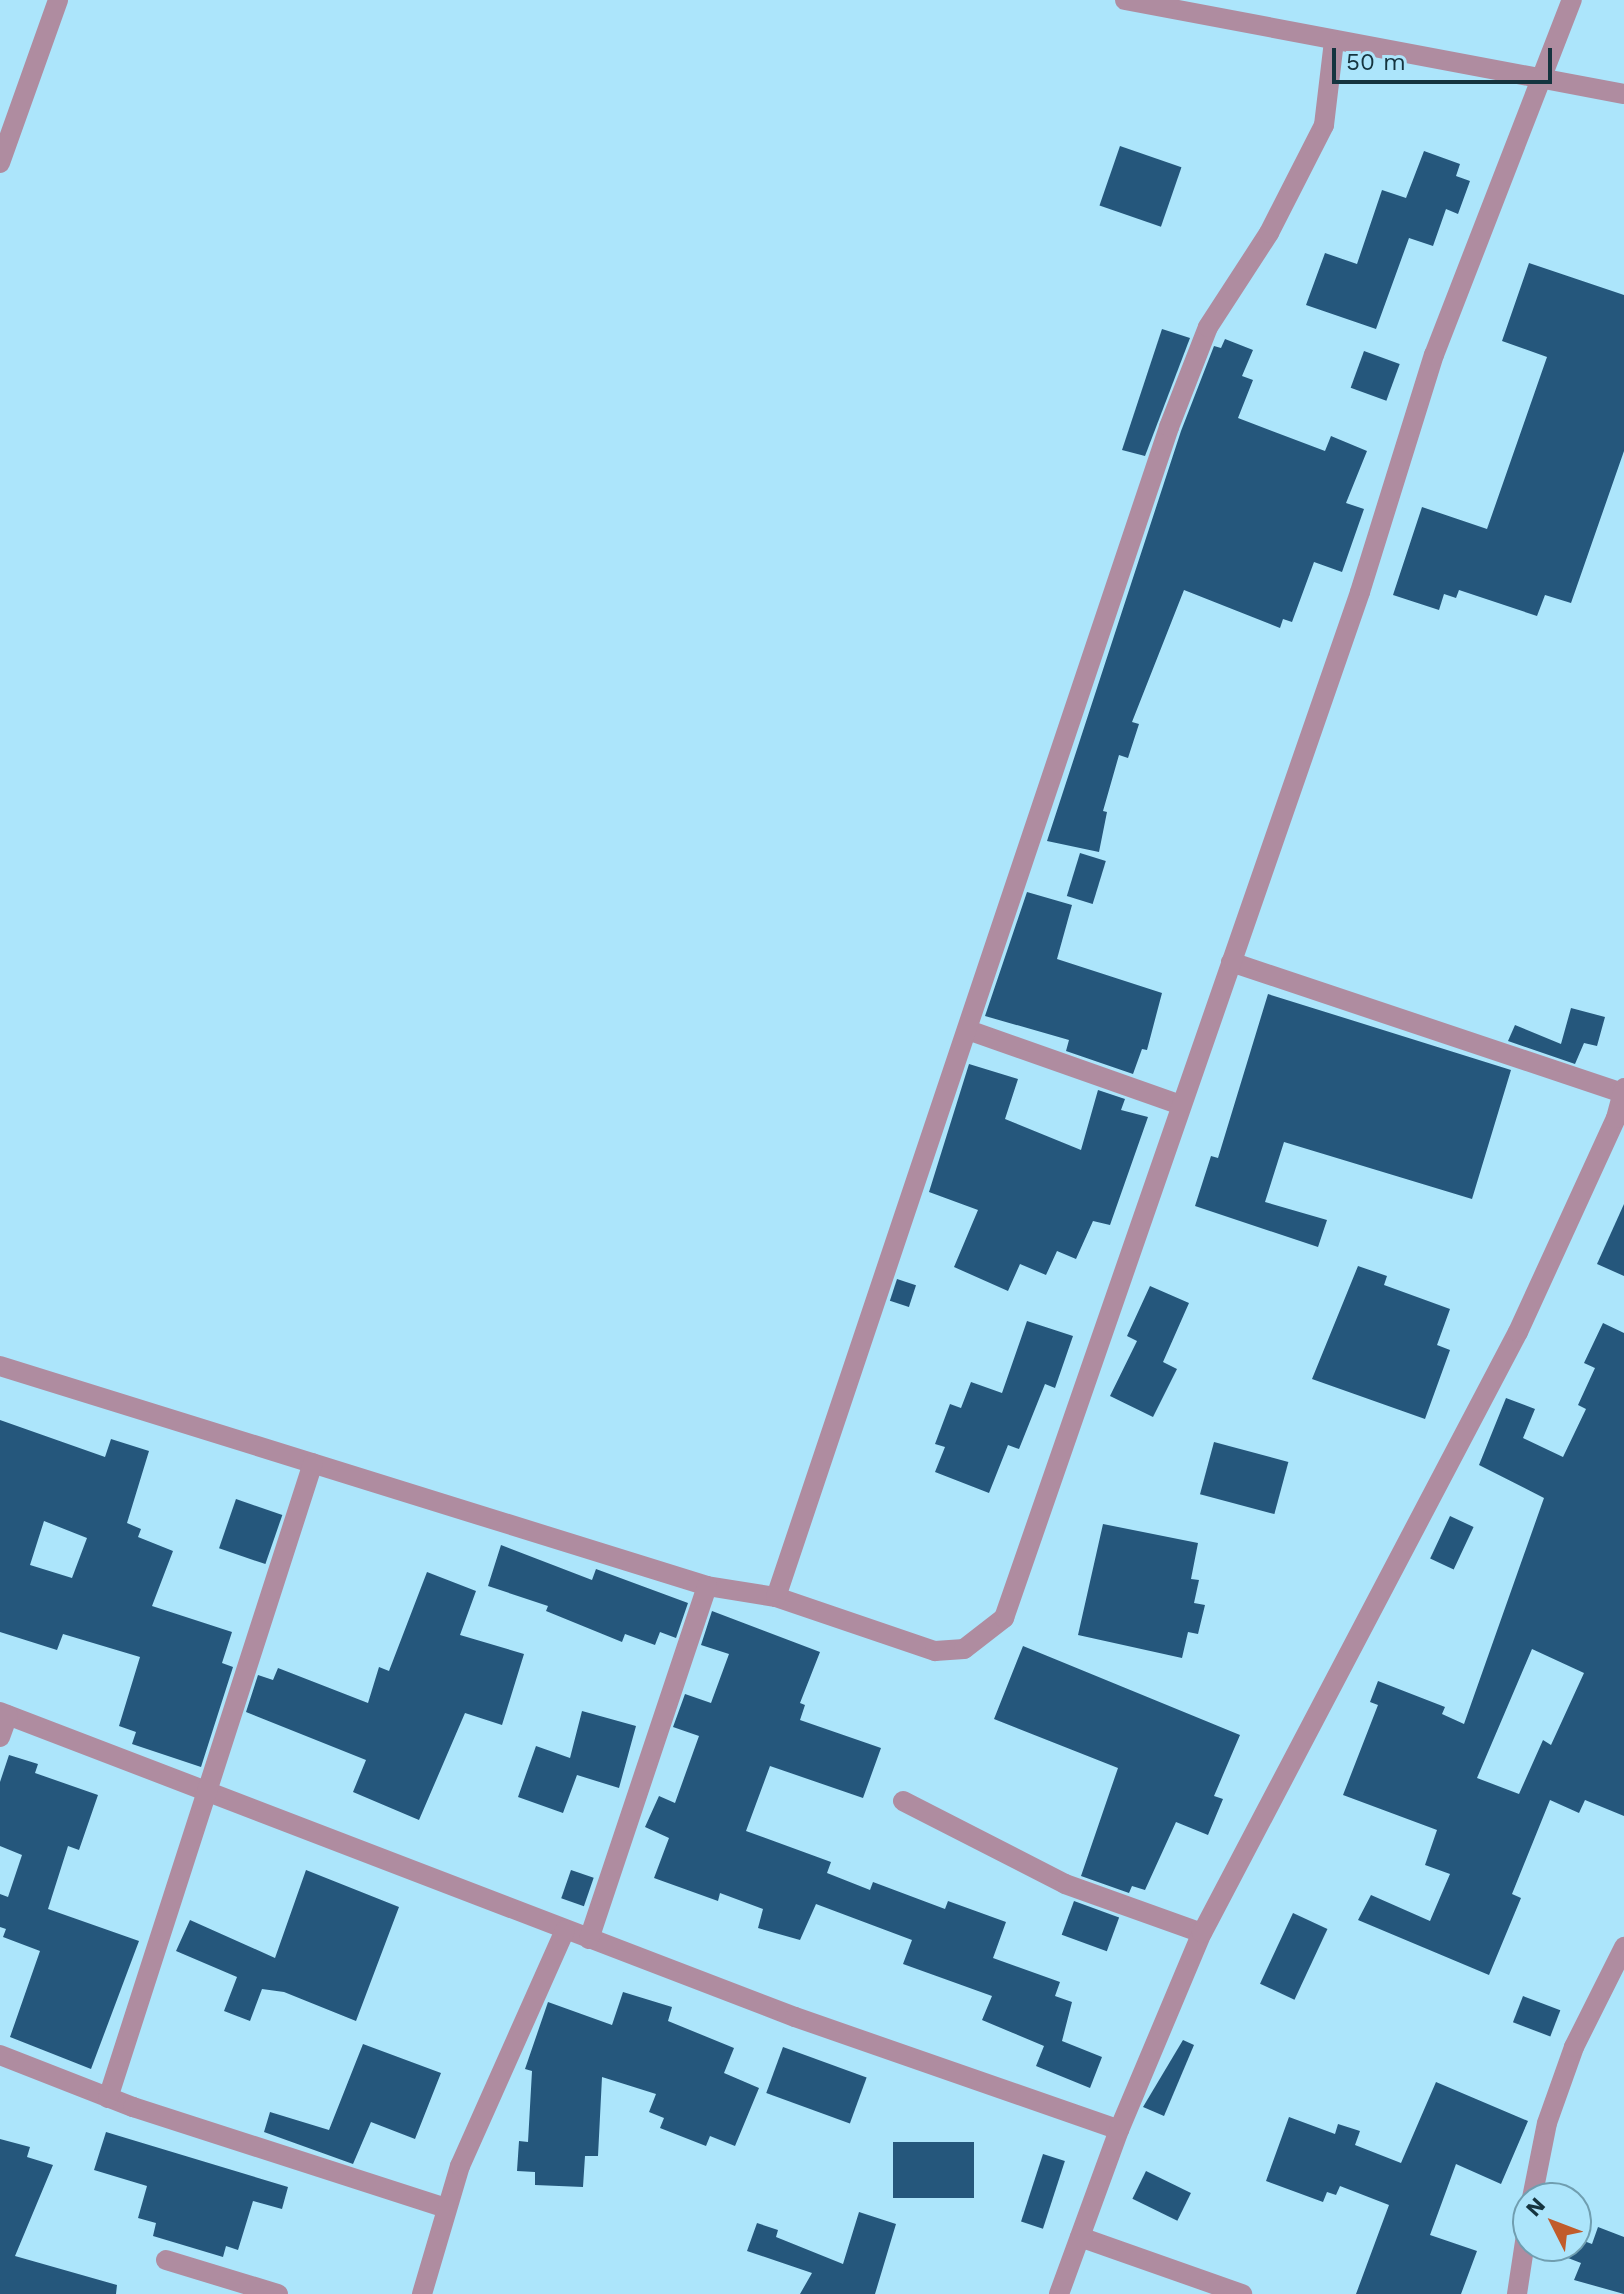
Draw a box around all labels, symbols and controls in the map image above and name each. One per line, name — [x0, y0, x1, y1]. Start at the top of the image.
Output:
scale bar — [1336, 32, 1556, 82]
text: 50 m — [1346, 48, 1406, 76]
north arrow — [1512, 2182, 1592, 2262]
text: N — [1521, 2193, 1550, 2221]

